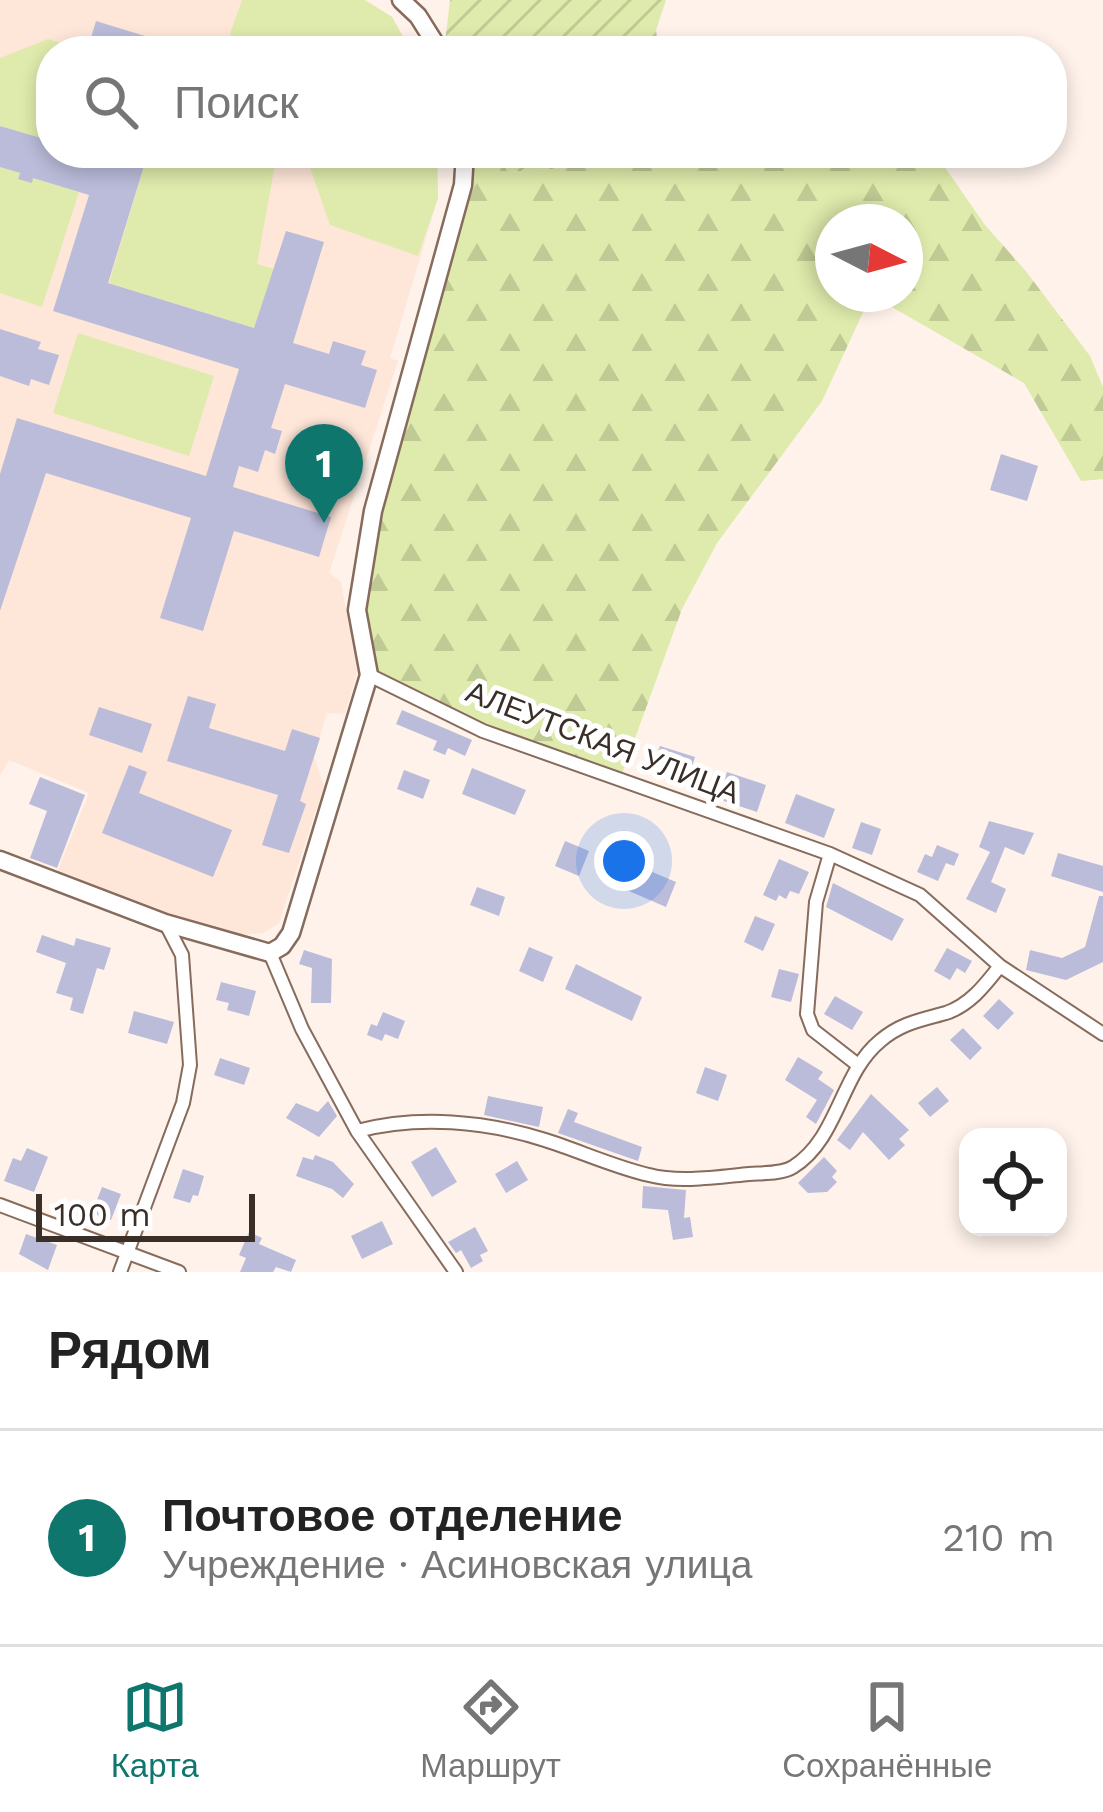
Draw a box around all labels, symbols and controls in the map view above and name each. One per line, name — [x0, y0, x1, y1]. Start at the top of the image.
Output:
search box — [36, 36, 1067, 168]
icon: search — [78, 69, 144, 135]
text: Поиск — [174, 76, 299, 129]
north arrow — [815, 204, 923, 312]
pin: 1 — [285, 424, 363, 523]
street label: АЛЕУТСКАЯ УЛИЦА — [461, 674, 745, 810]
your location — [594, 831, 654, 891]
map controls — [959, 1128, 1067, 1236]
button: locate — [959, 1128, 1067, 1236]
scale bar — [36, 1188, 255, 1241]
text: 100 m — [54, 1195, 151, 1234]
text: Рядом — [48, 1321, 212, 1380]
text: Почтовое отделение — [162, 1489, 623, 1542]
text: 1 — [79, 1515, 95, 1560]
text: 210 m — [942, 1515, 1055, 1560]
text: Учреждение · Асиновская улица — [162, 1542, 753, 1587]
tab: Карта — [111, 1674, 199, 1785]
tab: Маршрут — [420, 1674, 561, 1785]
tab: Сохранённые — [782, 1674, 992, 1785]

